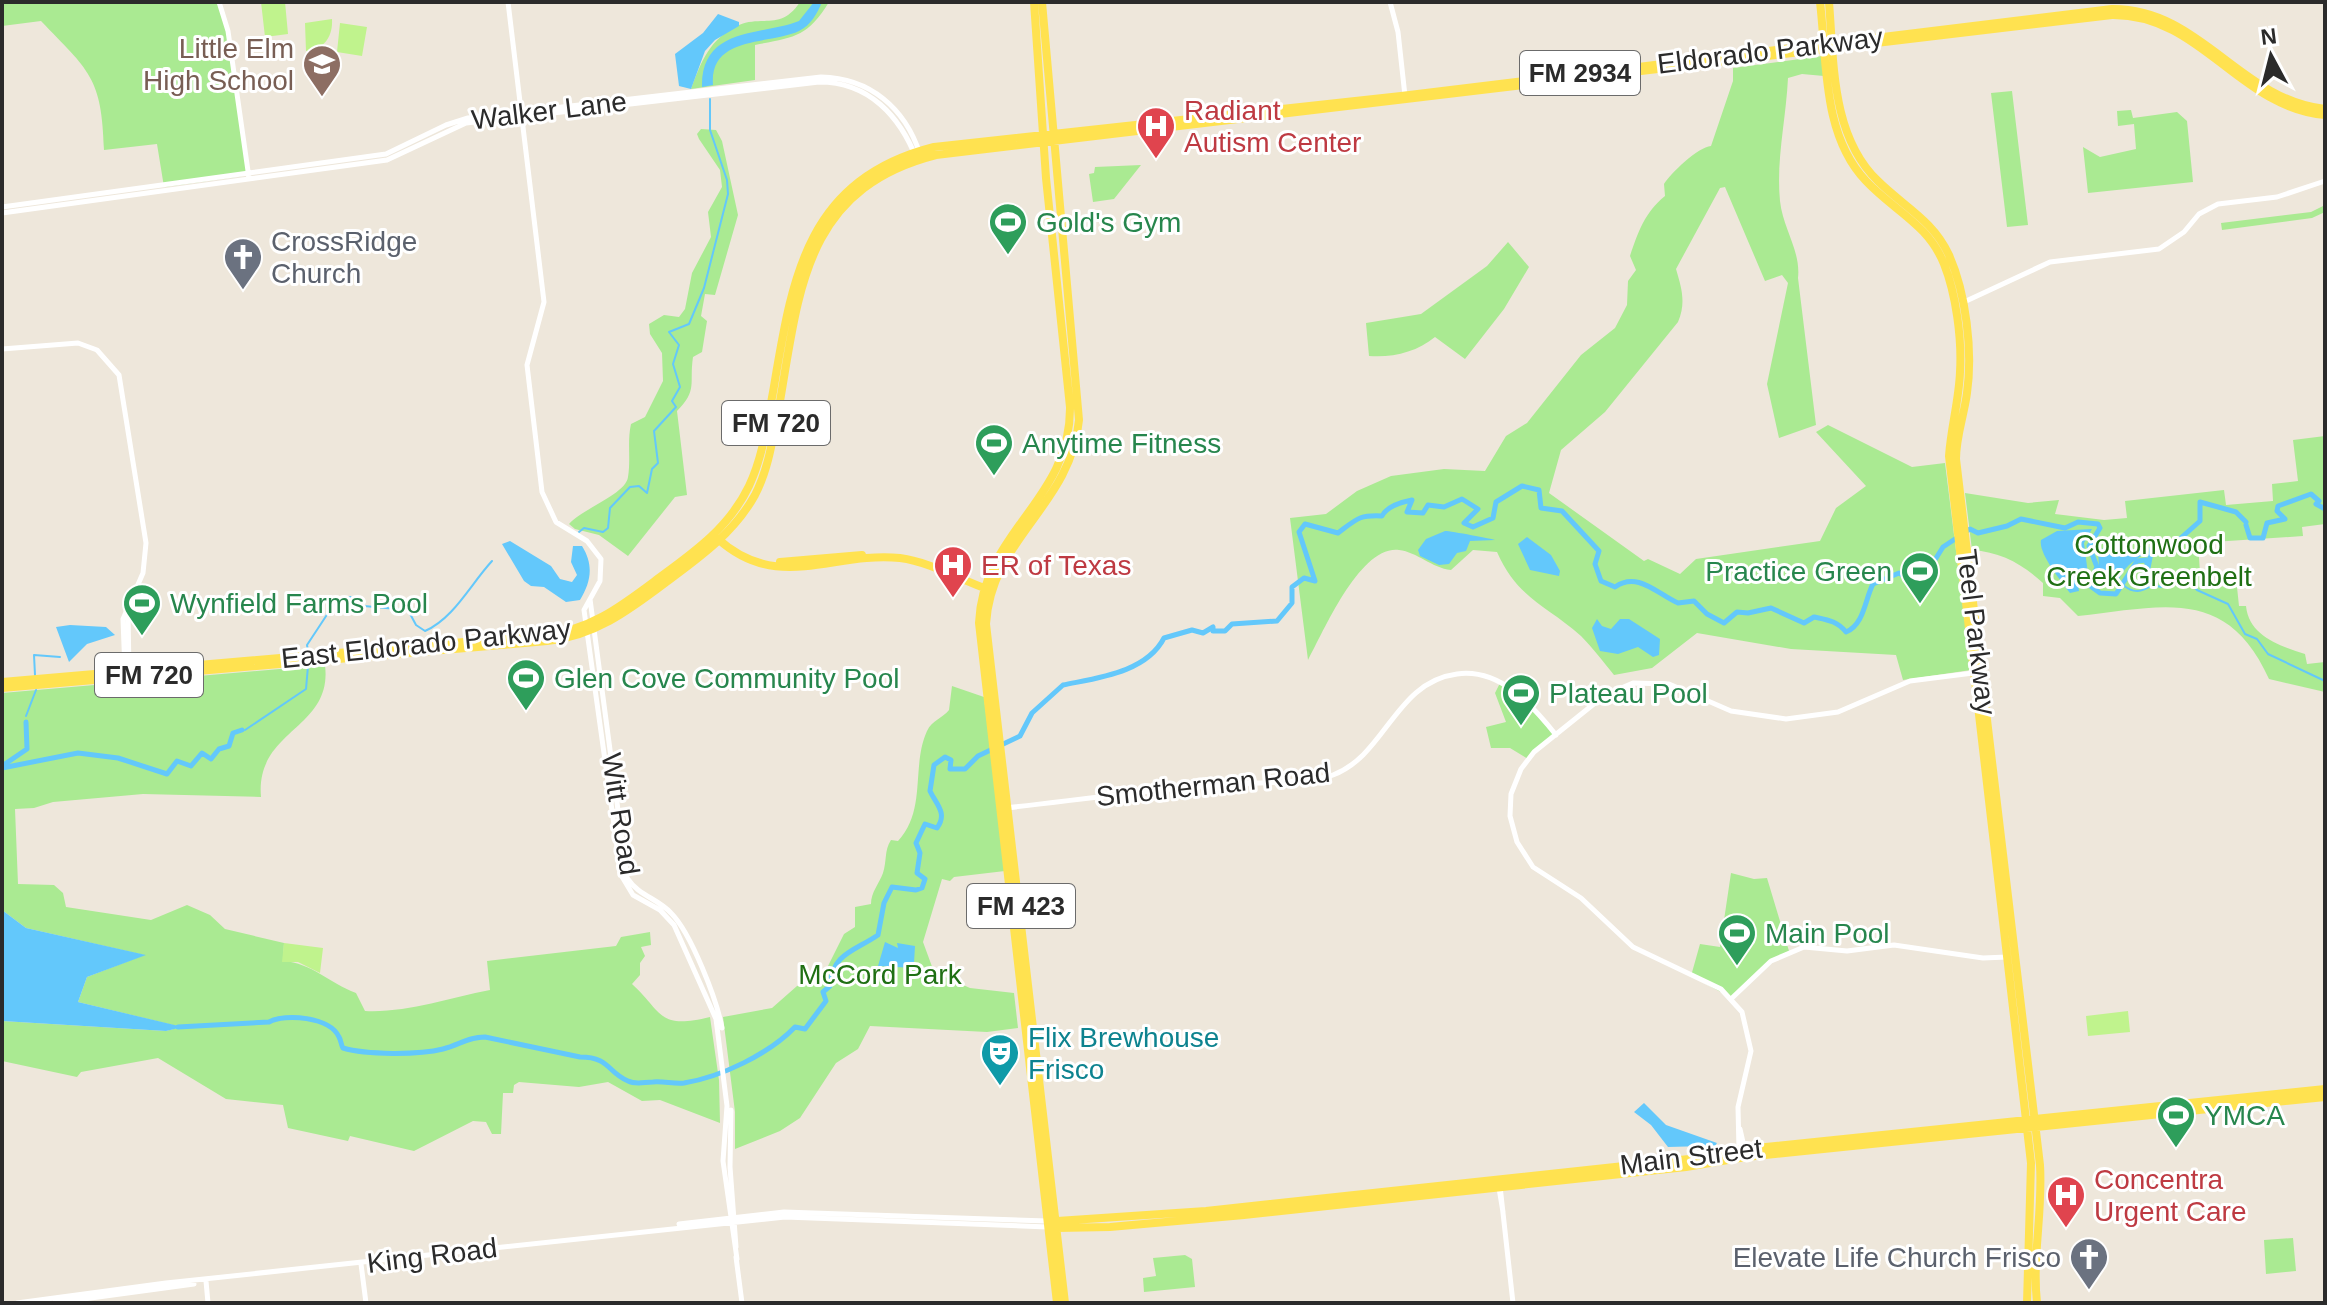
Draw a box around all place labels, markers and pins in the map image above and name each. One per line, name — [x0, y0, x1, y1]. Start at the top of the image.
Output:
place label: Little Elm High School — [143, 33, 294, 96]
school or university icon: Little Elm High School — [301, 43, 343, 98]
place label: Radiant Autism Center — [1184, 95, 1361, 158]
hospital icon: Radiant Autism Center — [1135, 105, 1177, 160]
sports icon: Gold's Gym — [987, 201, 1029, 256]
place label: Gold's Gym — [1036, 207, 1181, 238]
place label: CrossRidge Church — [271, 226, 417, 289]
church icon: CrossRidge Church — [222, 236, 264, 291]
sports icon: Anytime Fitness — [973, 422, 1015, 477]
place label: Anytime Fitness — [1022, 428, 1221, 459]
hospital icon: ER of Texas — [932, 544, 974, 599]
place label: ER of Texas — [981, 550, 1131, 581]
sports icon: Practice Green — [1899, 550, 1941, 605]
place label: Practice Green — [1705, 556, 1892, 587]
sports icon: Wynfield Farms Pool — [121, 582, 163, 637]
place label: Wynfield Farms Pool — [170, 588, 428, 619]
sports icon: Glen Cove Community Pool — [505, 657, 547, 712]
place label: Glen Cove Community Pool — [554, 663, 899, 694]
sports icon: Plateau Pool — [1500, 672, 1542, 727]
place label: Plateau Pool — [1549, 678, 1708, 709]
sports icon: Main Pool — [1716, 912, 1758, 967]
place label: Main Pool — [1765, 918, 1890, 949]
place label: Flix Brewhouse Frisco — [1028, 1022, 1219, 1085]
theatre icon: Flix Brewhouse Frisco — [979, 1032, 1021, 1087]
sports icon: YMCA — [2155, 1094, 2197, 1149]
place label: YMCA — [2204, 1100, 2285, 1131]
place label: Concentra Urgent Care — [2094, 1164, 2247, 1227]
hospital icon: Concentra Urgent Care — [2045, 1174, 2087, 1229]
church icon: Elevate Life Church Frisco — [2068, 1236, 2110, 1291]
place label: Elevate Life Church Frisco — [1733, 1242, 2061, 1273]

